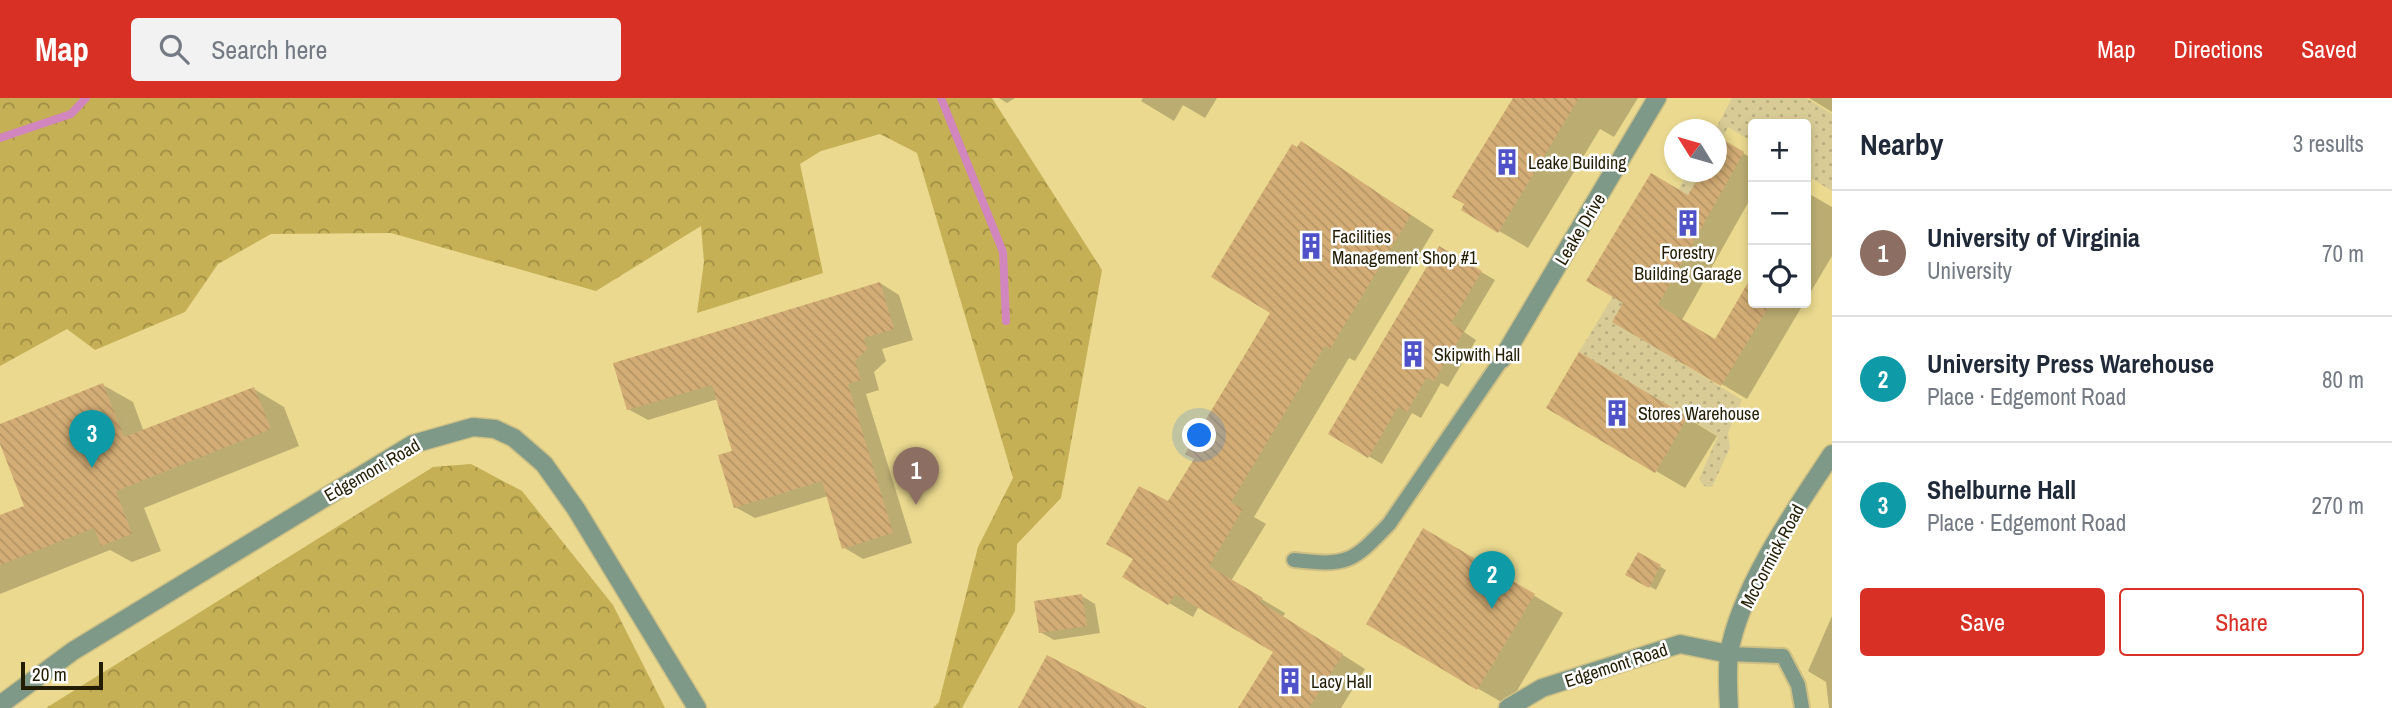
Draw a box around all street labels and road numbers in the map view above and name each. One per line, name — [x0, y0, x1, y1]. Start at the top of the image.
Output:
street label: Leake Drive — [1549, 188, 1611, 270]
street label: Edgemont Road — [320, 433, 424, 507]
street label: McCormick Road — [1734, 500, 1810, 612]
street label: Edgemont Road — [1561, 637, 1671, 693]

